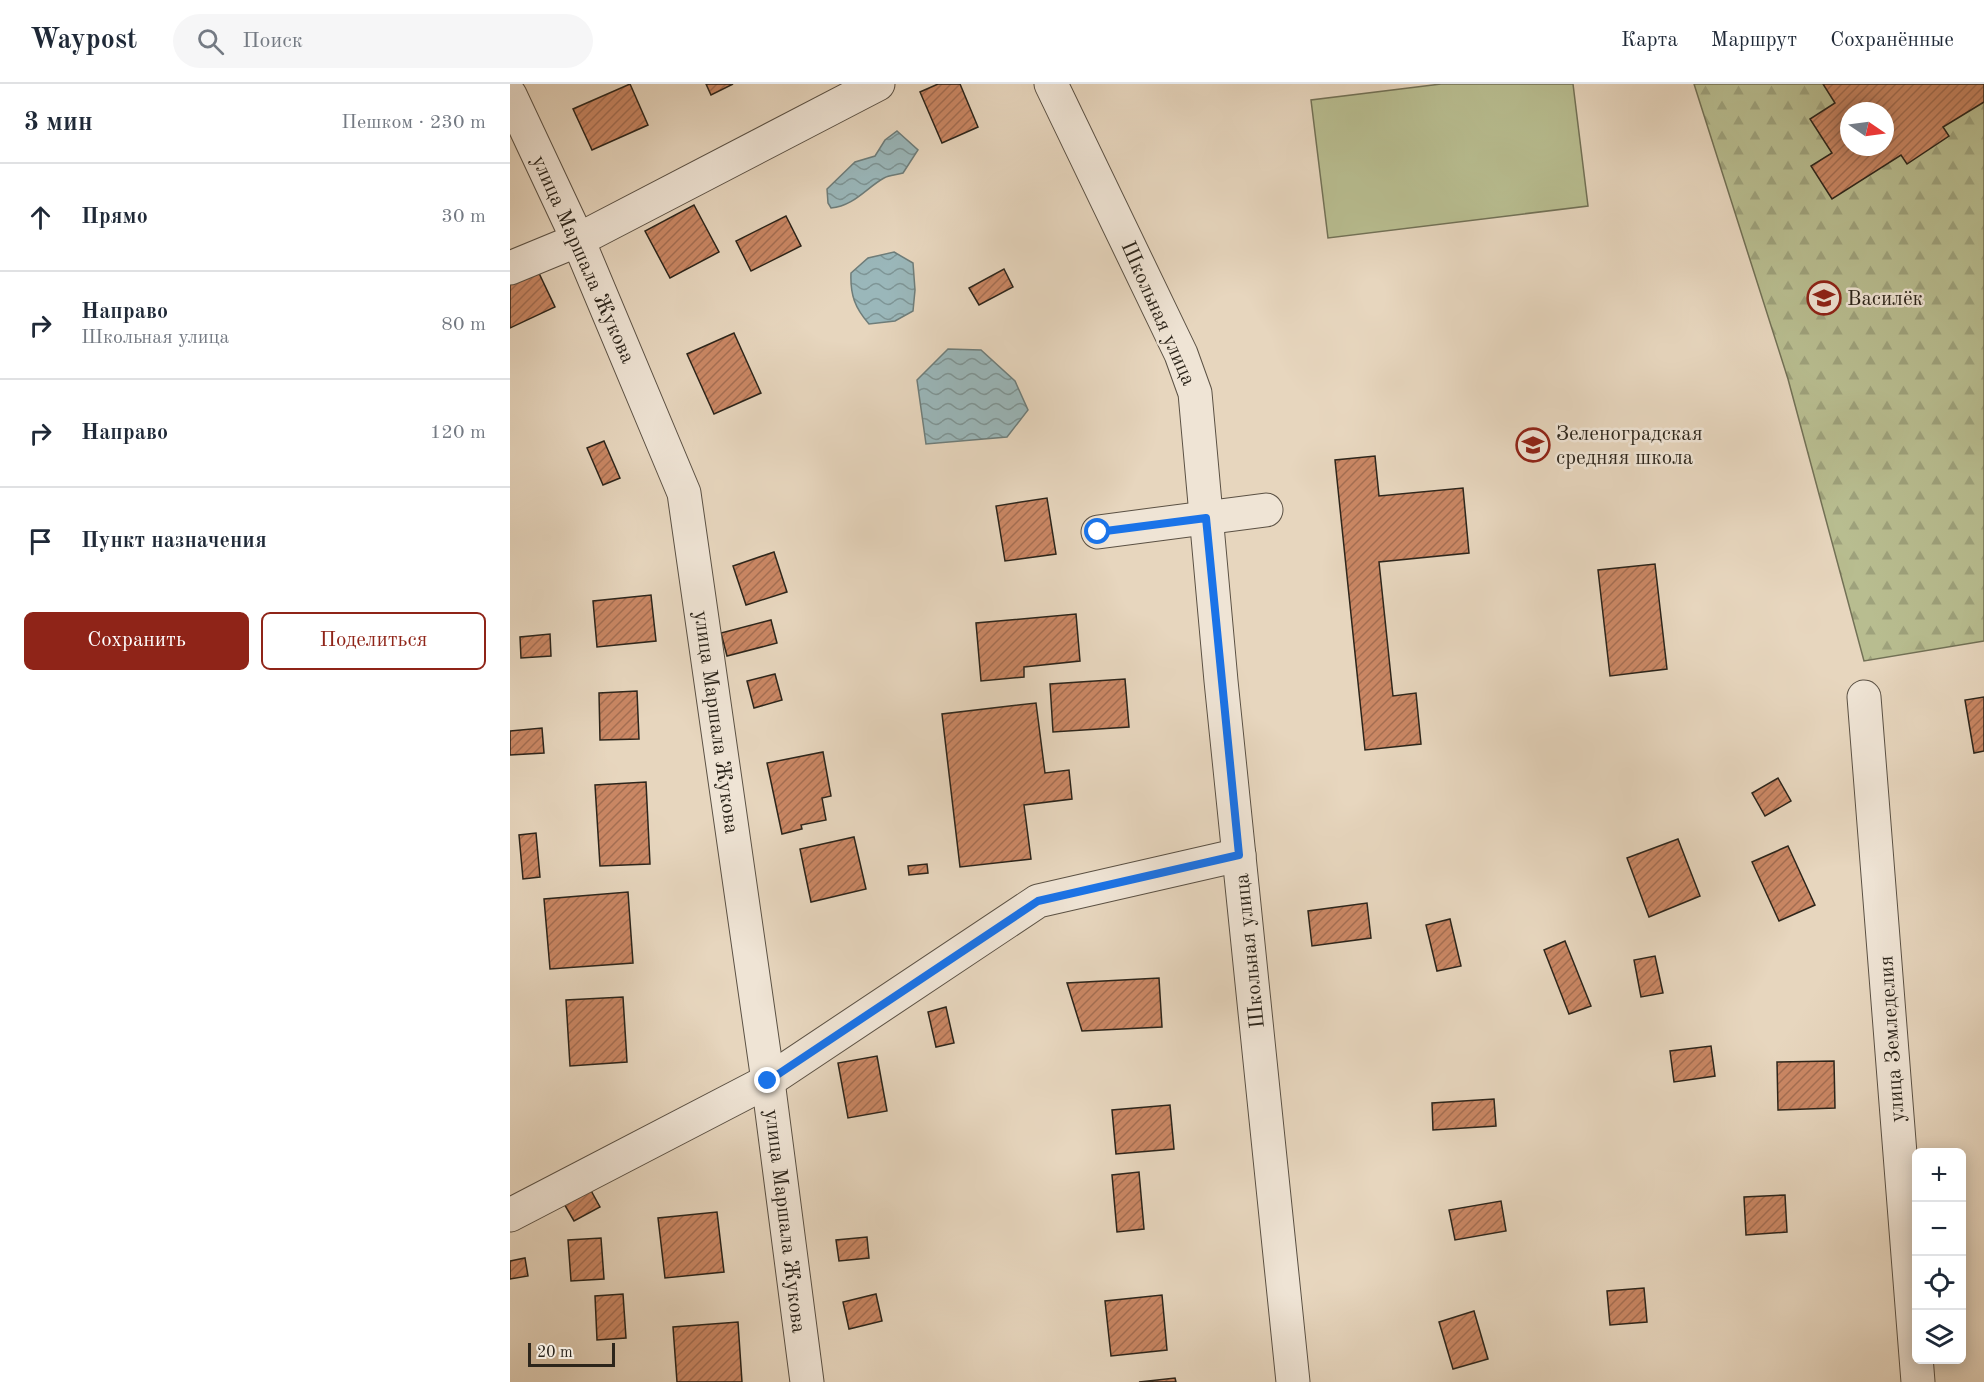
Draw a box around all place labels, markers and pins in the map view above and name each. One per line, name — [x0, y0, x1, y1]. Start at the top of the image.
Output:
school or university icon: Василёк — [1806, 280, 1842, 316]
place label: Василёк — [1847, 289, 1924, 310]
place label: Зеленоградская средняя школа — [1556, 424, 1703, 469]
school or university icon: Зеленоградская средняя школа — [1515, 427, 1551, 463]

